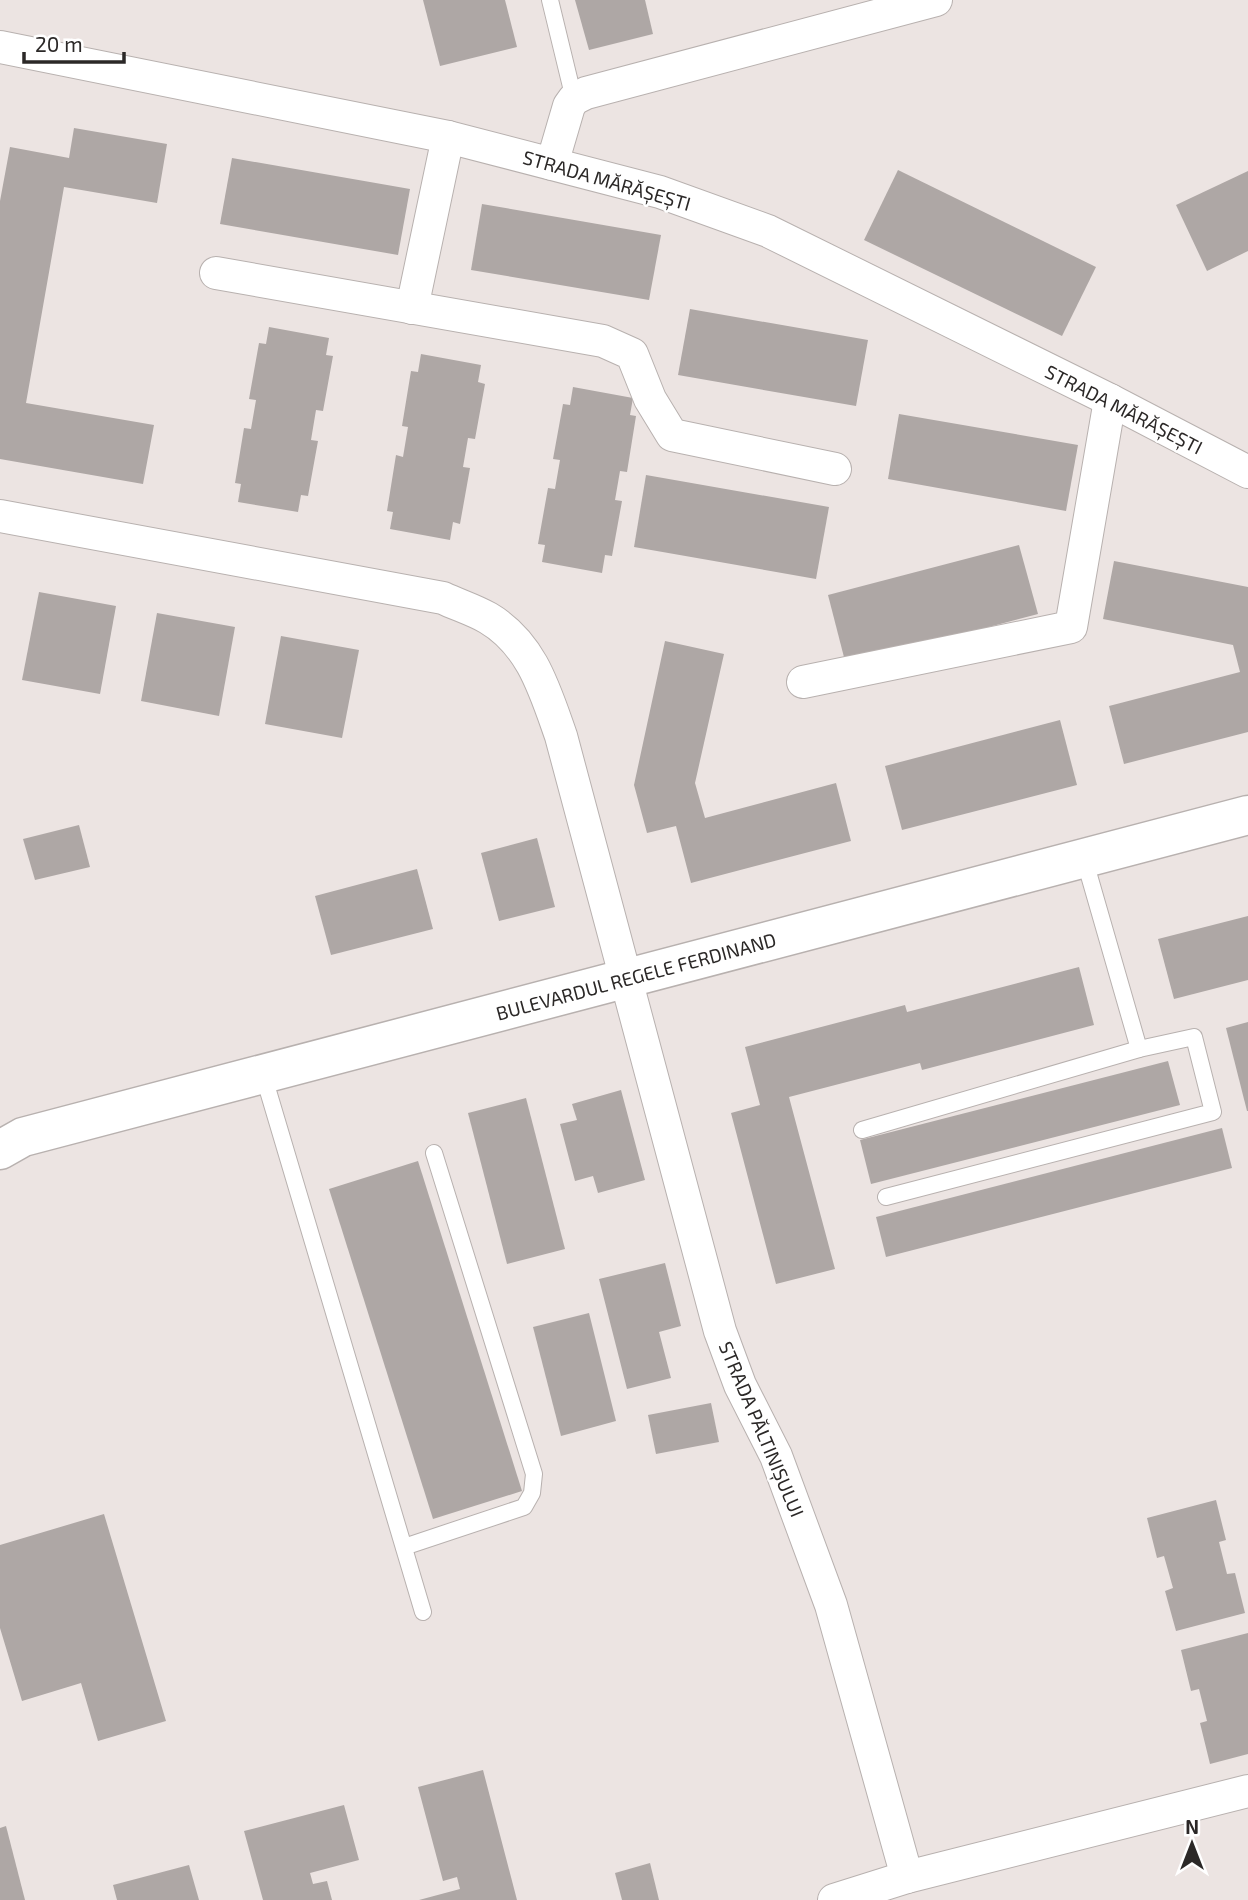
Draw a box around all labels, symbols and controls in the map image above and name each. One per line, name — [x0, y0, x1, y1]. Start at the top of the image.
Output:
scale bar — [24, 21, 124, 65]
text: 20 m — [35, 31, 83, 56]
street label: STRADA MĂRĂȘEȘTI — [520, 145, 694, 217]
street label: STRADA MĂRĂȘEȘTI — [1041, 359, 1206, 460]
street label: BULEVARDUL REGELE FERDINAND — [493, 927, 779, 1025]
street label: STRADA PĂLTINIȘULUI — [713, 1338, 809, 1521]
north arrow — [1157, 1809, 1227, 1879]
text: N — [1185, 1815, 1199, 1838]

